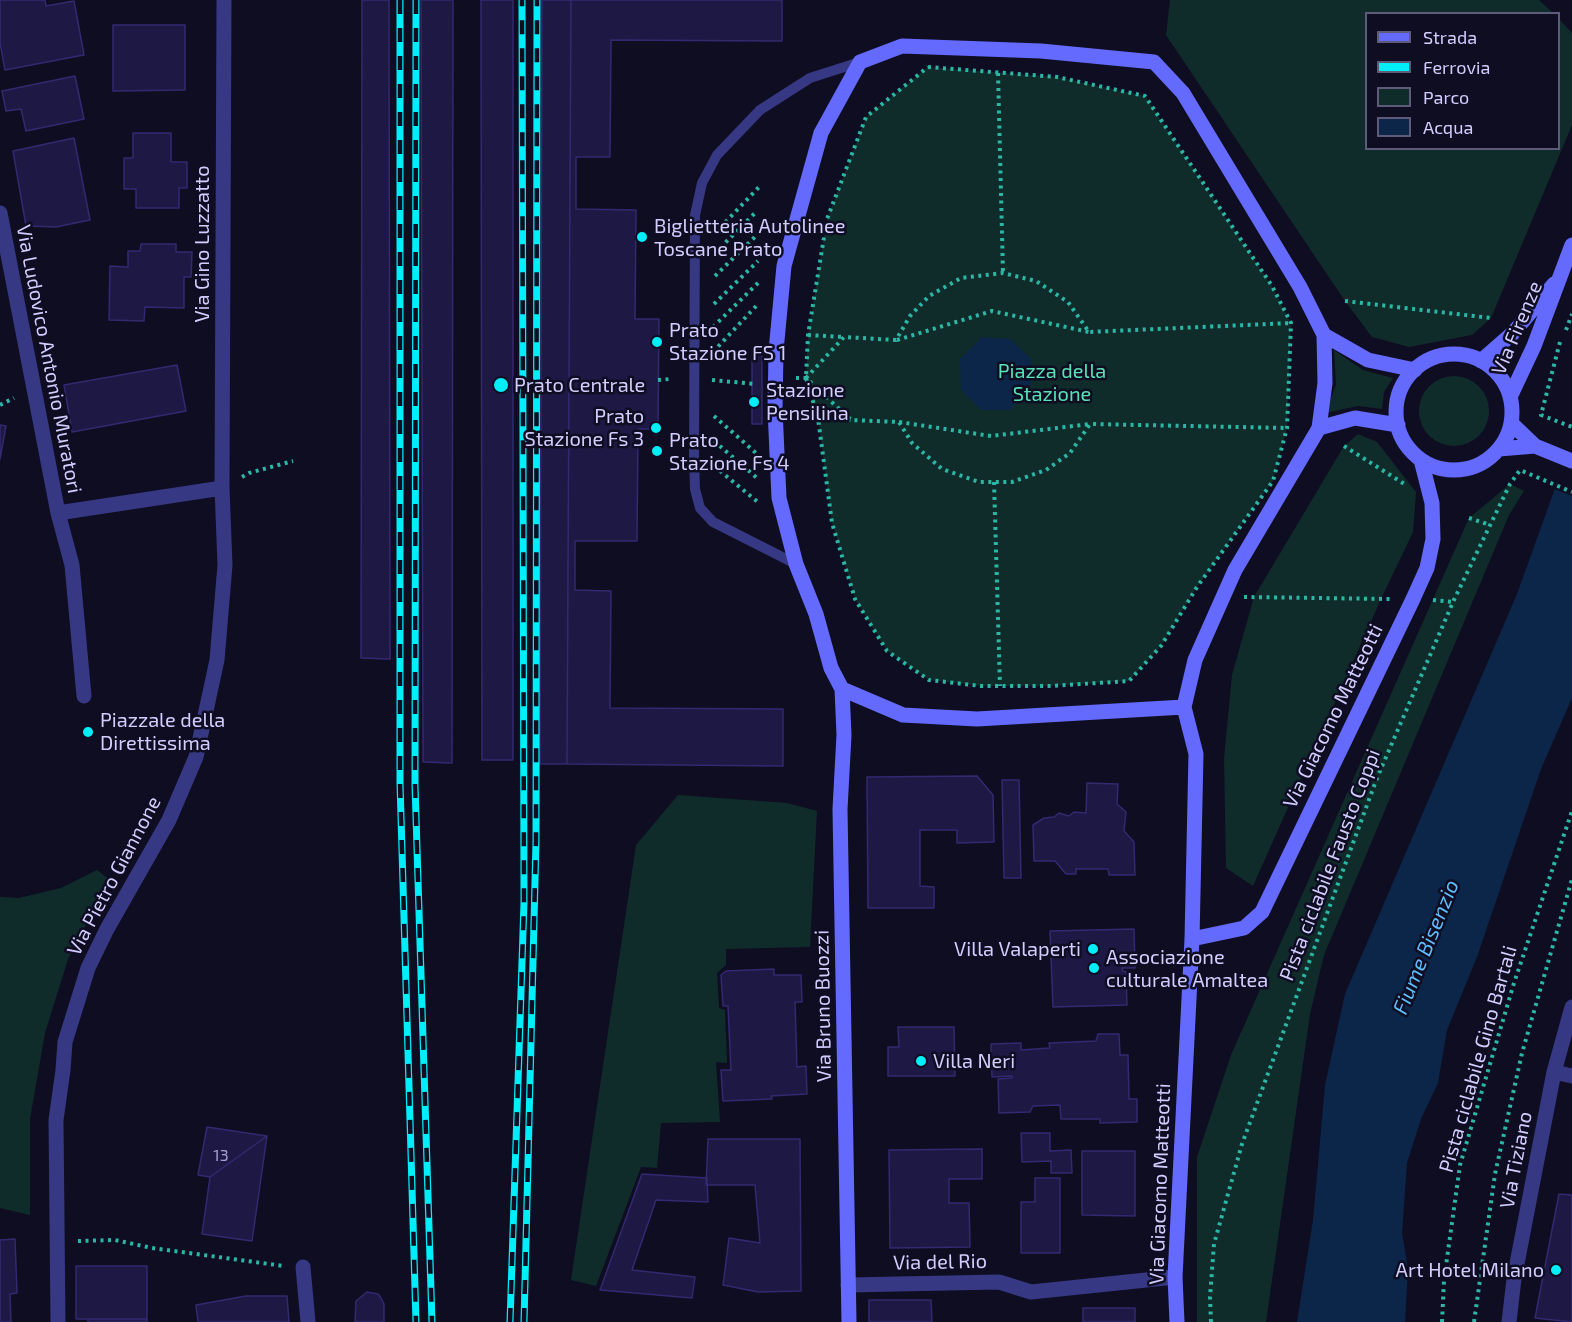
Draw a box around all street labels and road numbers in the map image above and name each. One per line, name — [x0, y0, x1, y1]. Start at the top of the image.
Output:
street label: Via Gino Luzzatto — [190, 165, 214, 323]
street label: Via Ludovico Antonio Muratori — [11, 223, 87, 495]
street label: Via Firenze — [1487, 278, 1547, 378]
street label: Via Giacomo Matteotti — [1278, 620, 1388, 812]
street label: Pista ciclabile Fausto Coppi — [1275, 746, 1385, 984]
street label: Via Pietro Giannone — [62, 792, 166, 960]
street label: Via Bruno Buozzi — [810, 930, 836, 1082]
street label: Pista ciclabile Gino Bartali — [1434, 943, 1522, 1175]
street label: Via Giacomo Matteotti — [1144, 1083, 1176, 1285]
street label: Via Tiziano — [1495, 1109, 1537, 1211]
street label: Via del Rio — [893, 1249, 987, 1275]

